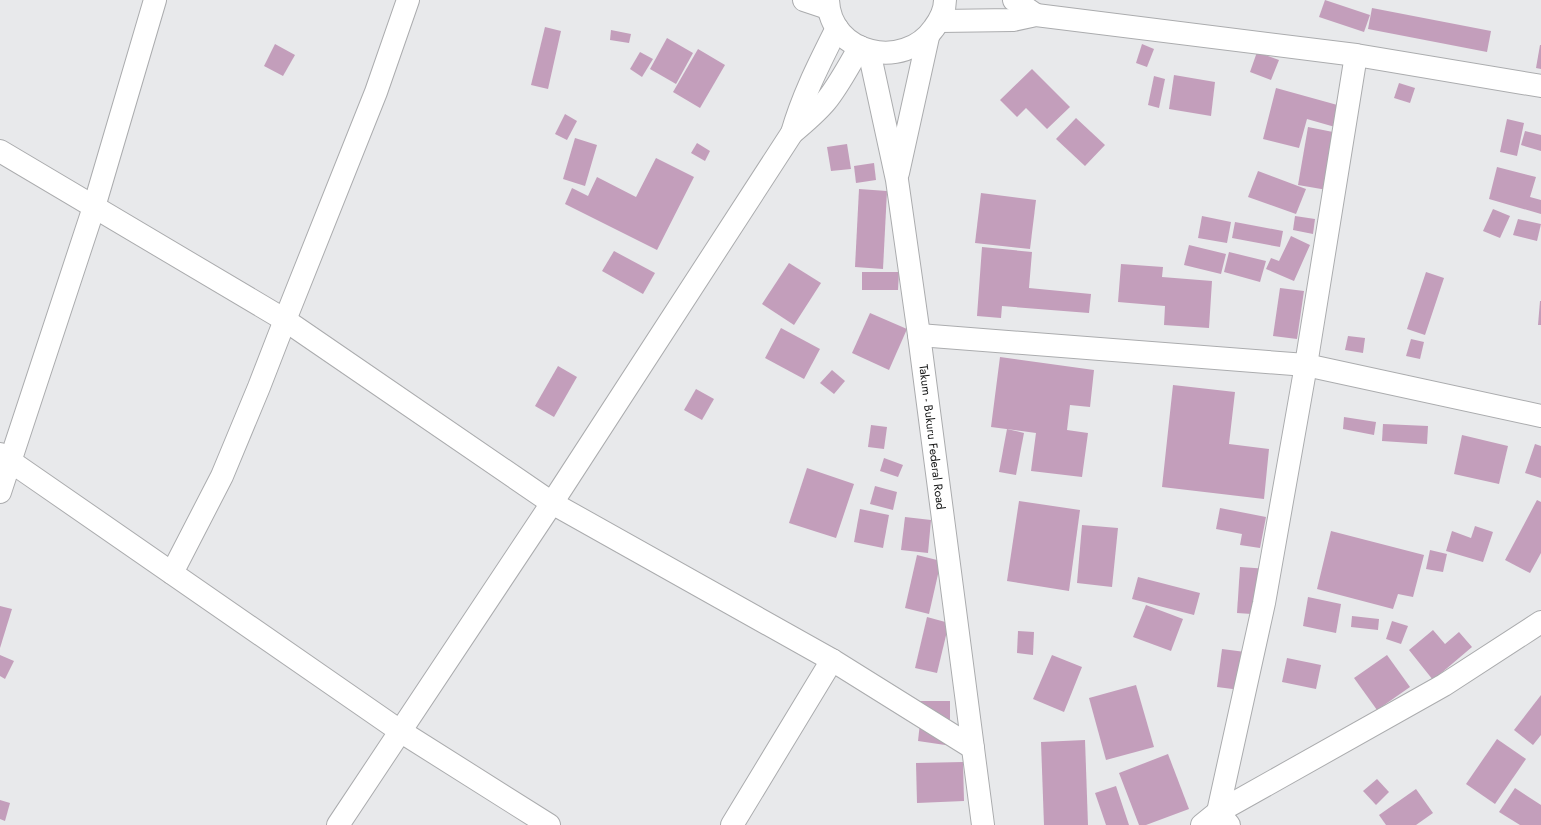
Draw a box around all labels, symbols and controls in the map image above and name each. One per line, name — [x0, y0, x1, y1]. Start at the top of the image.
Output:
street label: Takum - Bukuru Federal Road — [914, 363, 950, 511]

